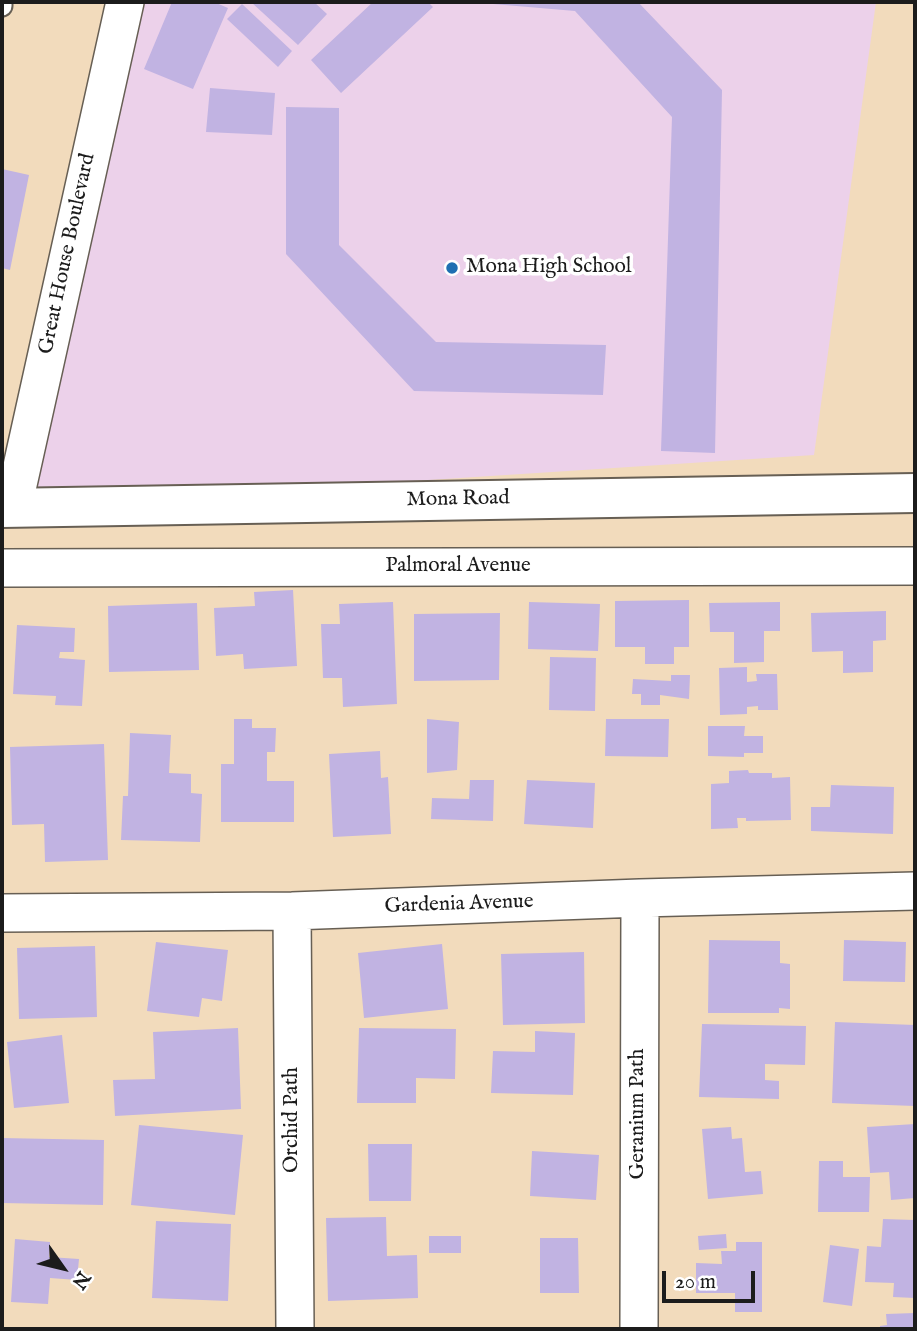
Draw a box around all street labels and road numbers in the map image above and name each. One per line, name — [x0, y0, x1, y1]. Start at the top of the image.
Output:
street label: Great House Boulevard — [34, 151, 102, 357]
street label: Mona Road — [406, 487, 510, 513]
street label: Palmoral Avenue — [385, 554, 531, 580]
street label: Gardenia Avenue — [384, 890, 534, 920]
street label: Geranium Path — [626, 1049, 652, 1179]
street label: Orchid Path — [280, 1067, 306, 1173]

